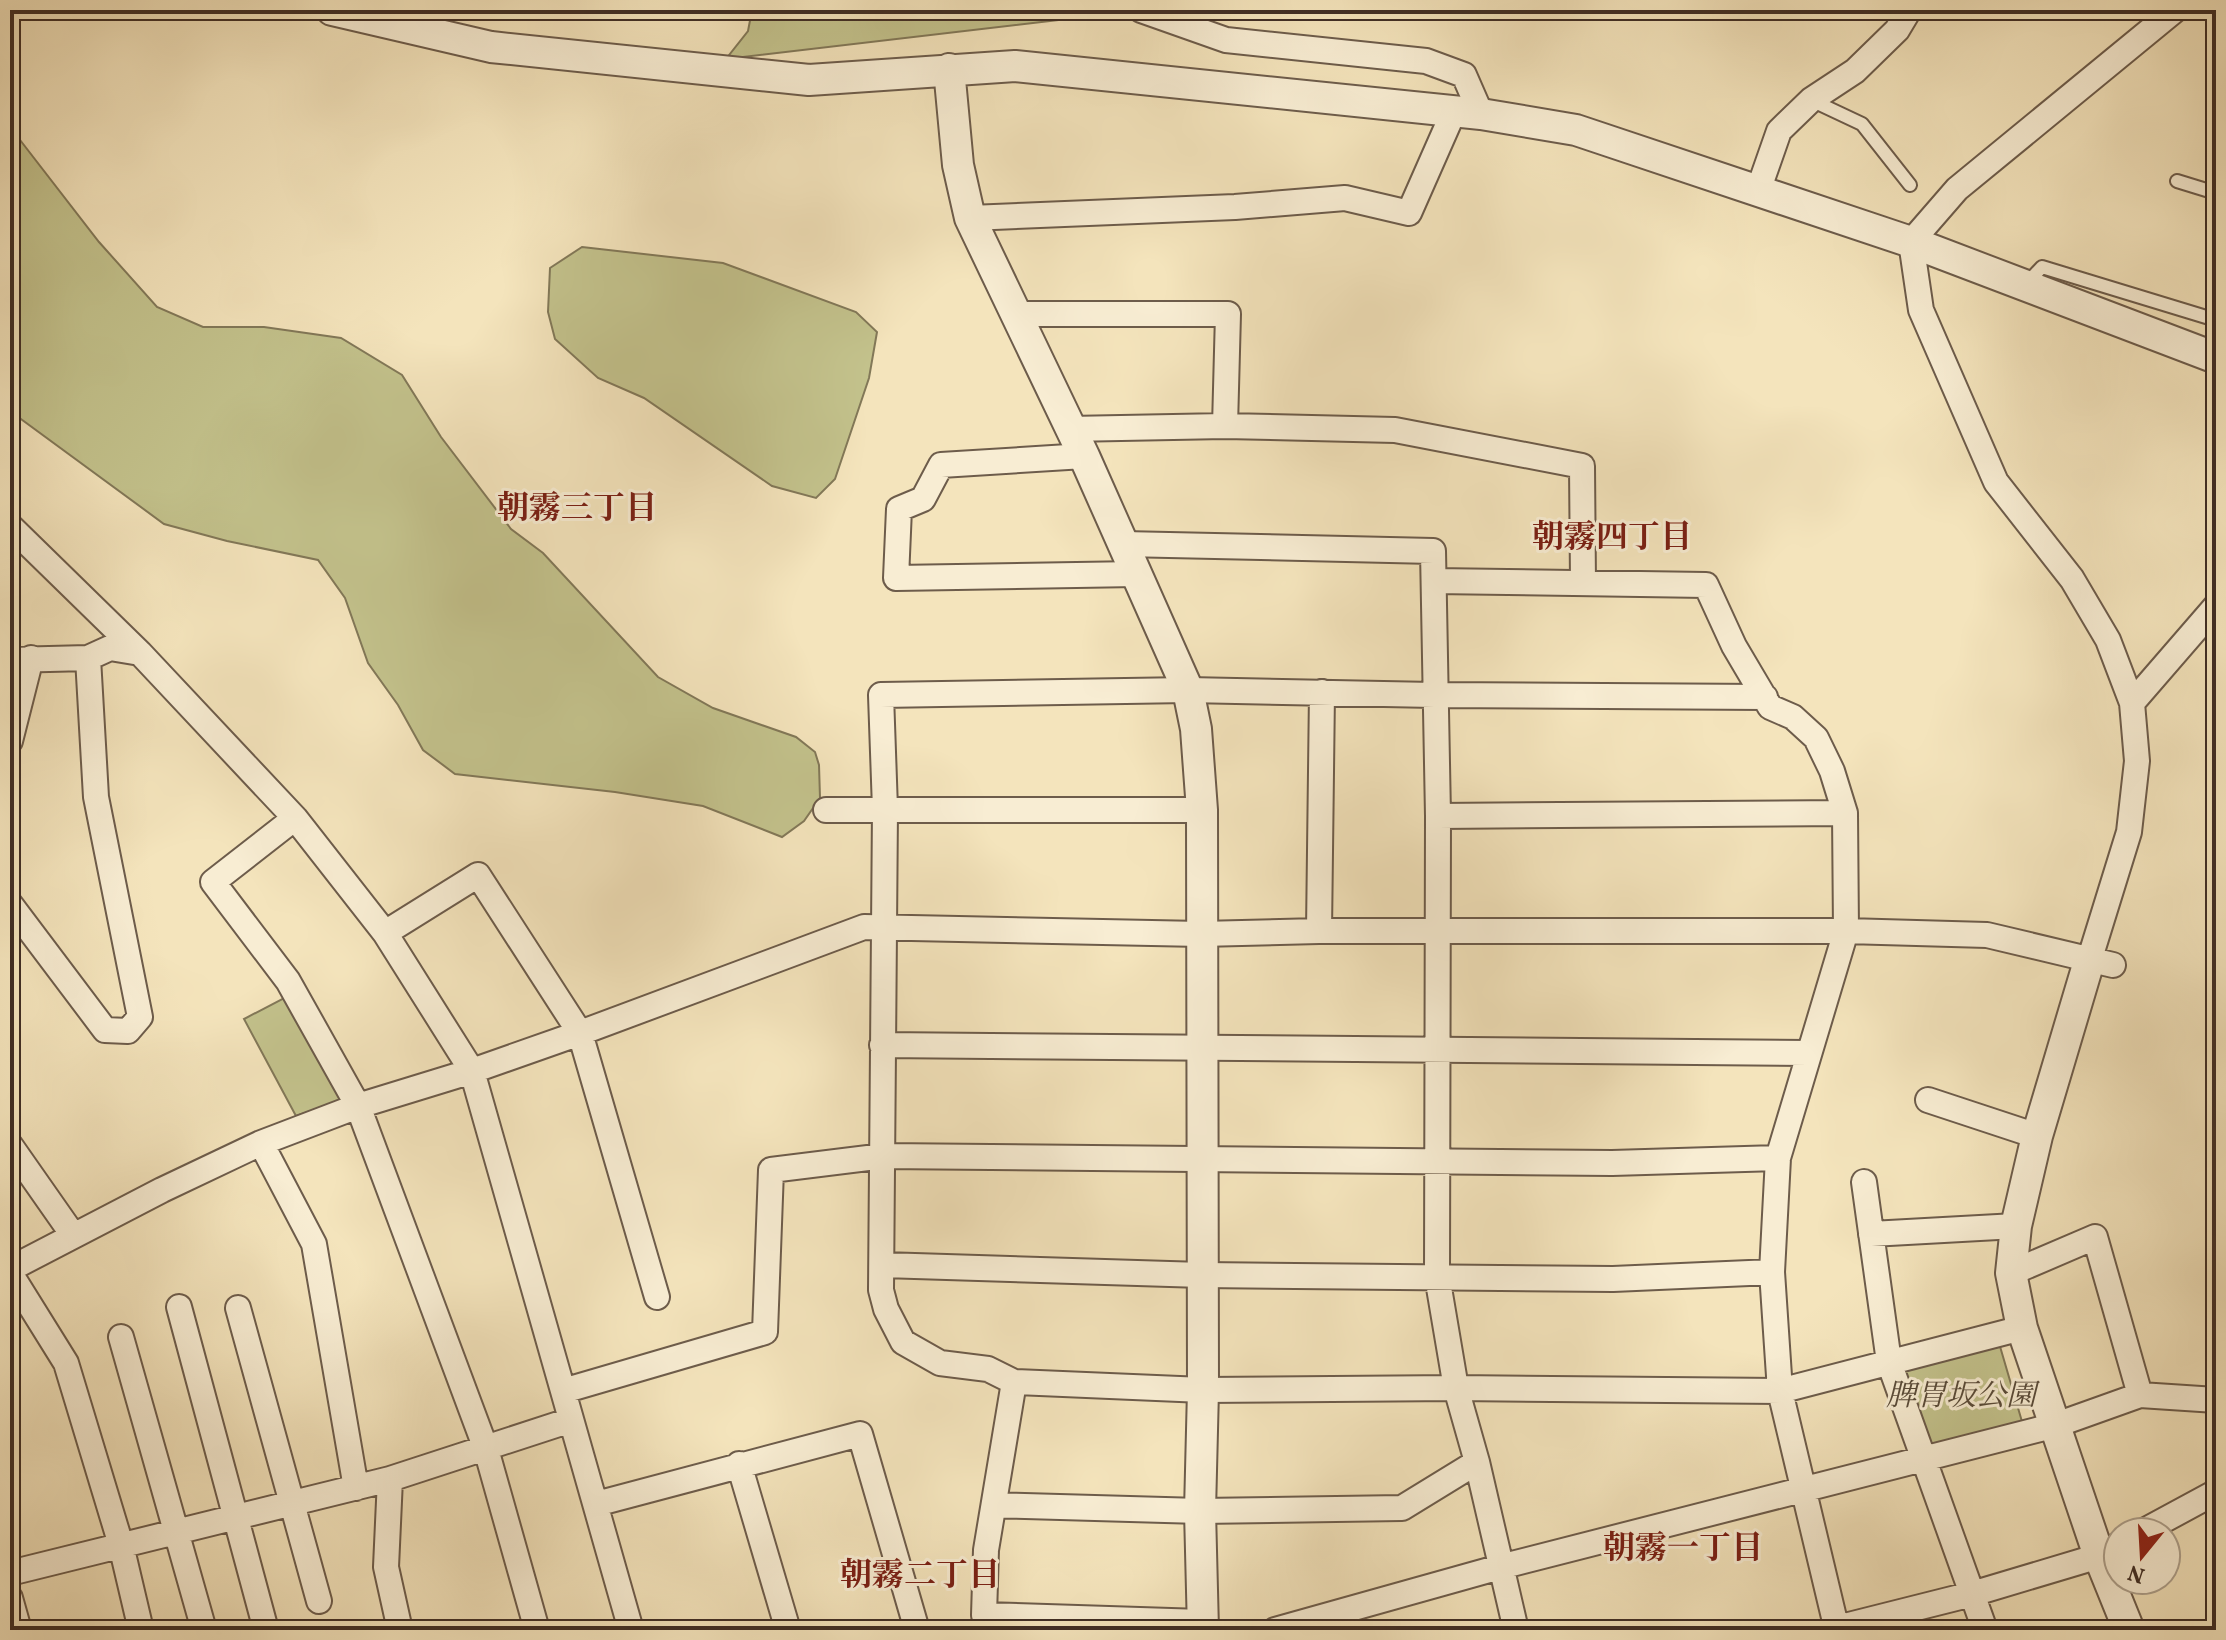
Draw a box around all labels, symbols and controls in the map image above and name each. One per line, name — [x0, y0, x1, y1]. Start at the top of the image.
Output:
district label: 朝霧三丁目 — [497, 488, 657, 532]
district label: 朝霧四丁目 — [1532, 517, 1692, 561]
park label: 脾胃坂公園 — [1886, 1376, 2041, 1418]
north arrow — [2102, 1516, 2182, 1596]
district label: 朝霧一丁目 — [1603, 1528, 1763, 1572]
district label: 朝霧二丁目 — [840, 1555, 1000, 1599]
text: N — [2124, 1555, 2149, 1590]

